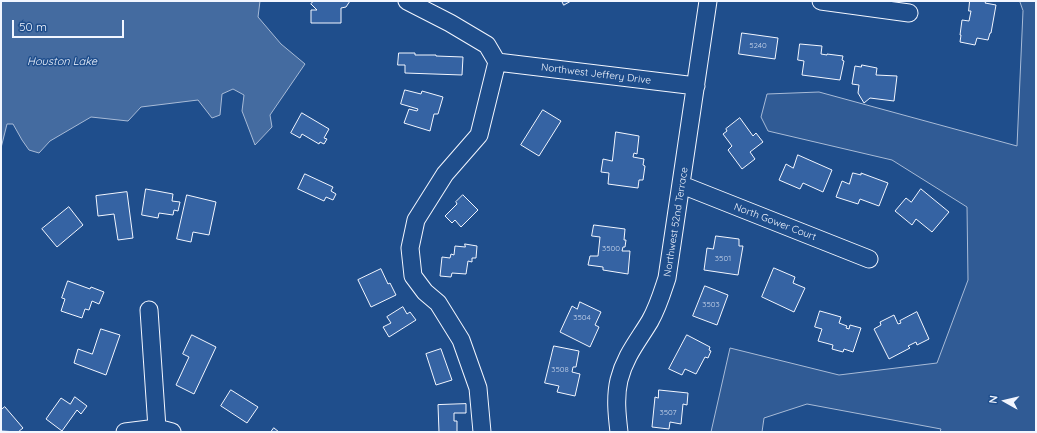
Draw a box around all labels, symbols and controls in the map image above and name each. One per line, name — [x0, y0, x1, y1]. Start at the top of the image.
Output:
scale bar — [14, 12, 126, 38]
text: 50 m — [19, 19, 47, 34]
house number: 5240 — [749, 41, 767, 51]
water label: Houston Lake — [27, 55, 97, 69]
street label: Northwest Jeffery Drive — [540, 61, 652, 87]
street label: Northwest 52nd Terrace — [661, 166, 691, 278]
street label: North Gower Court — [732, 201, 818, 243]
house number: 3500 — [602, 244, 620, 254]
house number: 3501 — [715, 254, 731, 264]
house number: 3503 — [702, 300, 720, 310]
house number: 3504 — [573, 313, 591, 323]
house number: 3508 — [551, 365, 569, 375]
north arrow — [985, 381, 1025, 421]
text: N — [986, 394, 1001, 404]
house number: 3507 — [660, 408, 676, 418]

